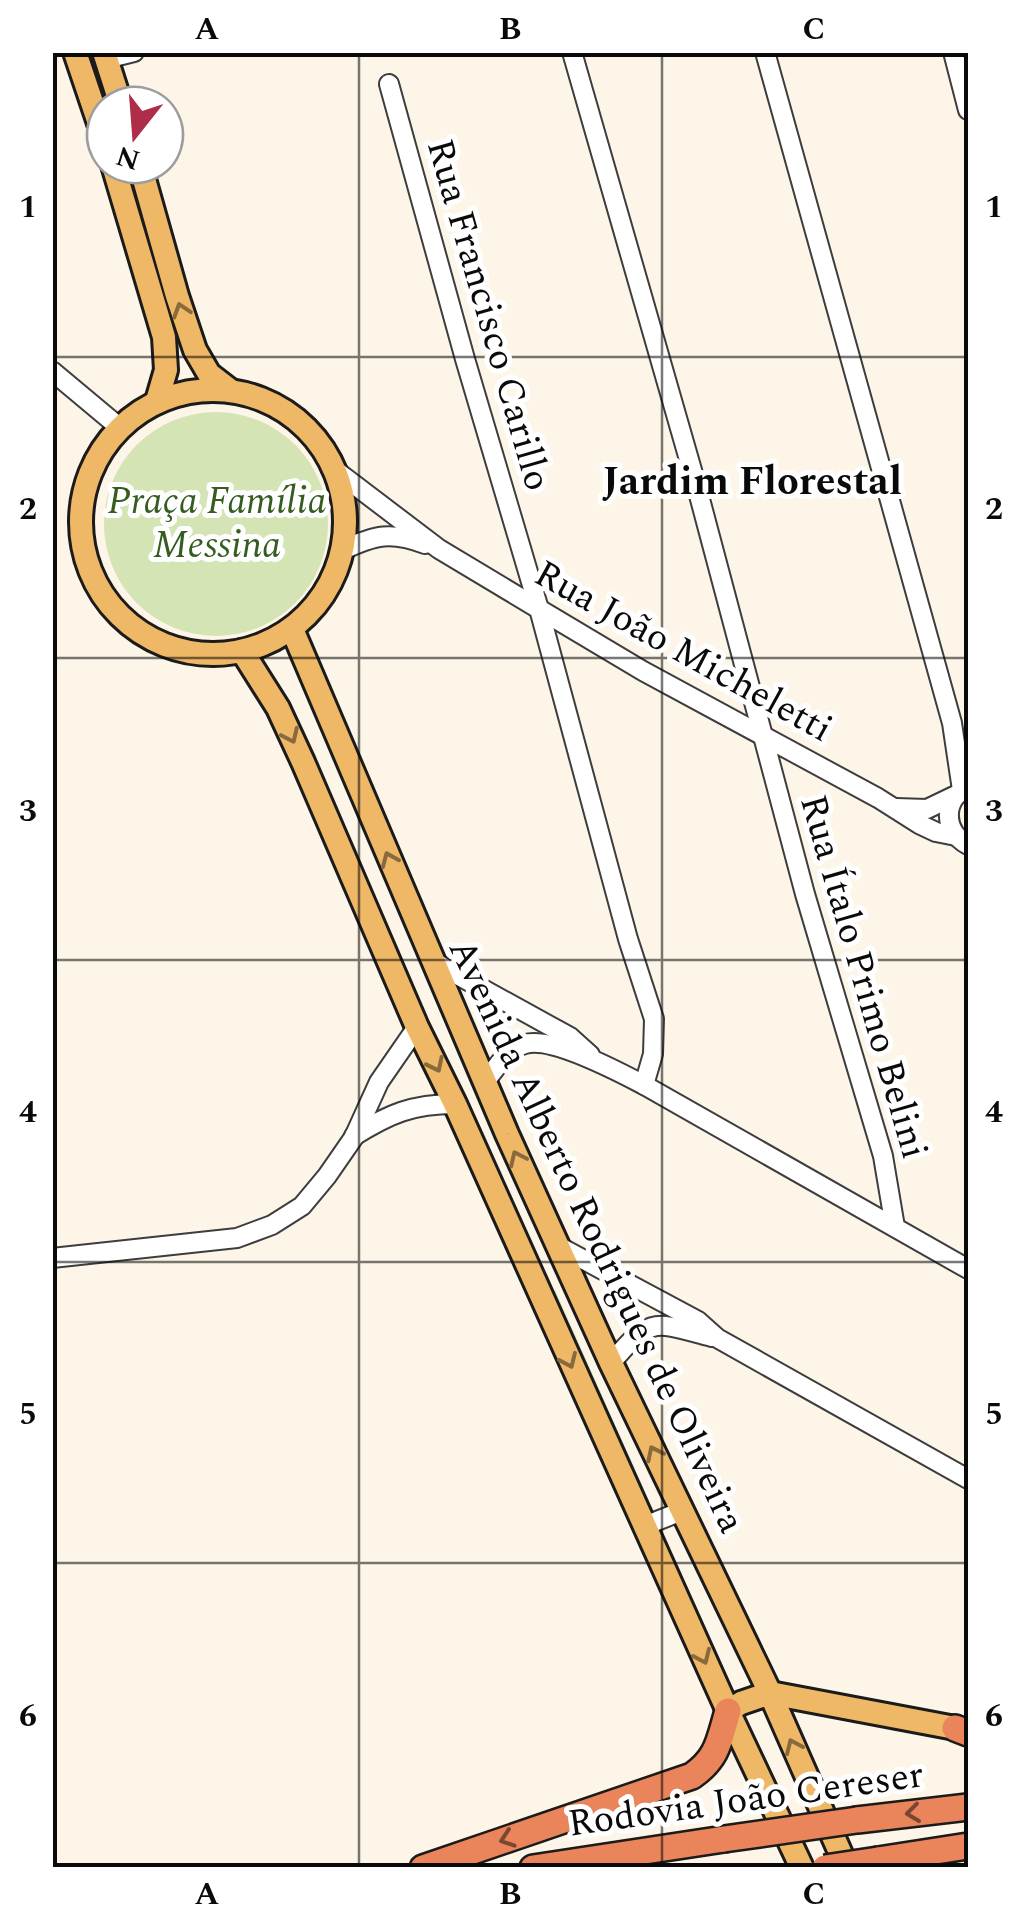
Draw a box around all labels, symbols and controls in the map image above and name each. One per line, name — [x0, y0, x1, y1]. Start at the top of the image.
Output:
text: A — [195, 5, 220, 54]
text: B — [499, 5, 521, 54]
text: C — [803, 5, 825, 54]
north arrow — [85, 85, 185, 185]
street label: Rua Francisco Carillo — [410, 132, 566, 498]
text: N — [111, 134, 145, 181]
text: 1 — [19, 183, 37, 232]
text: 1 — [985, 183, 1003, 232]
one-way arrow — [173, 302, 193, 319]
district label: Jardim Florestal — [602, 452, 902, 513]
park label: Praça Família Messina — [107, 473, 327, 575]
text: 2 — [19, 485, 37, 534]
text: 2 — [985, 485, 1003, 534]
street label: Rua João Micheletti — [523, 546, 843, 758]
one-way arrow — [278, 725, 298, 743]
text: 3 — [19, 787, 37, 836]
text: 3 — [985, 787, 1003, 836]
street label: Rua Ítalo Primo Belini — [783, 788, 943, 1166]
one-way arrow — [381, 852, 401, 870]
street label: Avenida Alberto Rodrigues de Oliveira — [432, 929, 760, 1543]
one-way arrow — [424, 1055, 444, 1073]
text: 4 — [19, 1088, 37, 1137]
text: 4 — [985, 1088, 1003, 1137]
one-way arrow — [510, 1150, 530, 1168]
one-way arrow — [557, 1351, 577, 1369]
text: 5 — [19, 1390, 37, 1439]
text: 5 — [985, 1390, 1003, 1439]
one-way arrow — [647, 1445, 667, 1463]
one-way arrow — [691, 1647, 711, 1665]
text: 6 — [19, 1692, 37, 1741]
text: 6 — [985, 1692, 1003, 1741]
one-way arrow — [785, 1738, 805, 1756]
street label: Rodovia João Cereser — [564, 1746, 928, 1854]
one-way arrow — [904, 1802, 921, 1823]
one-way arrow — [499, 1828, 516, 1848]
text: A — [195, 1870, 220, 1919]
text: B — [499, 1870, 521, 1919]
text: C — [803, 1870, 825, 1919]

